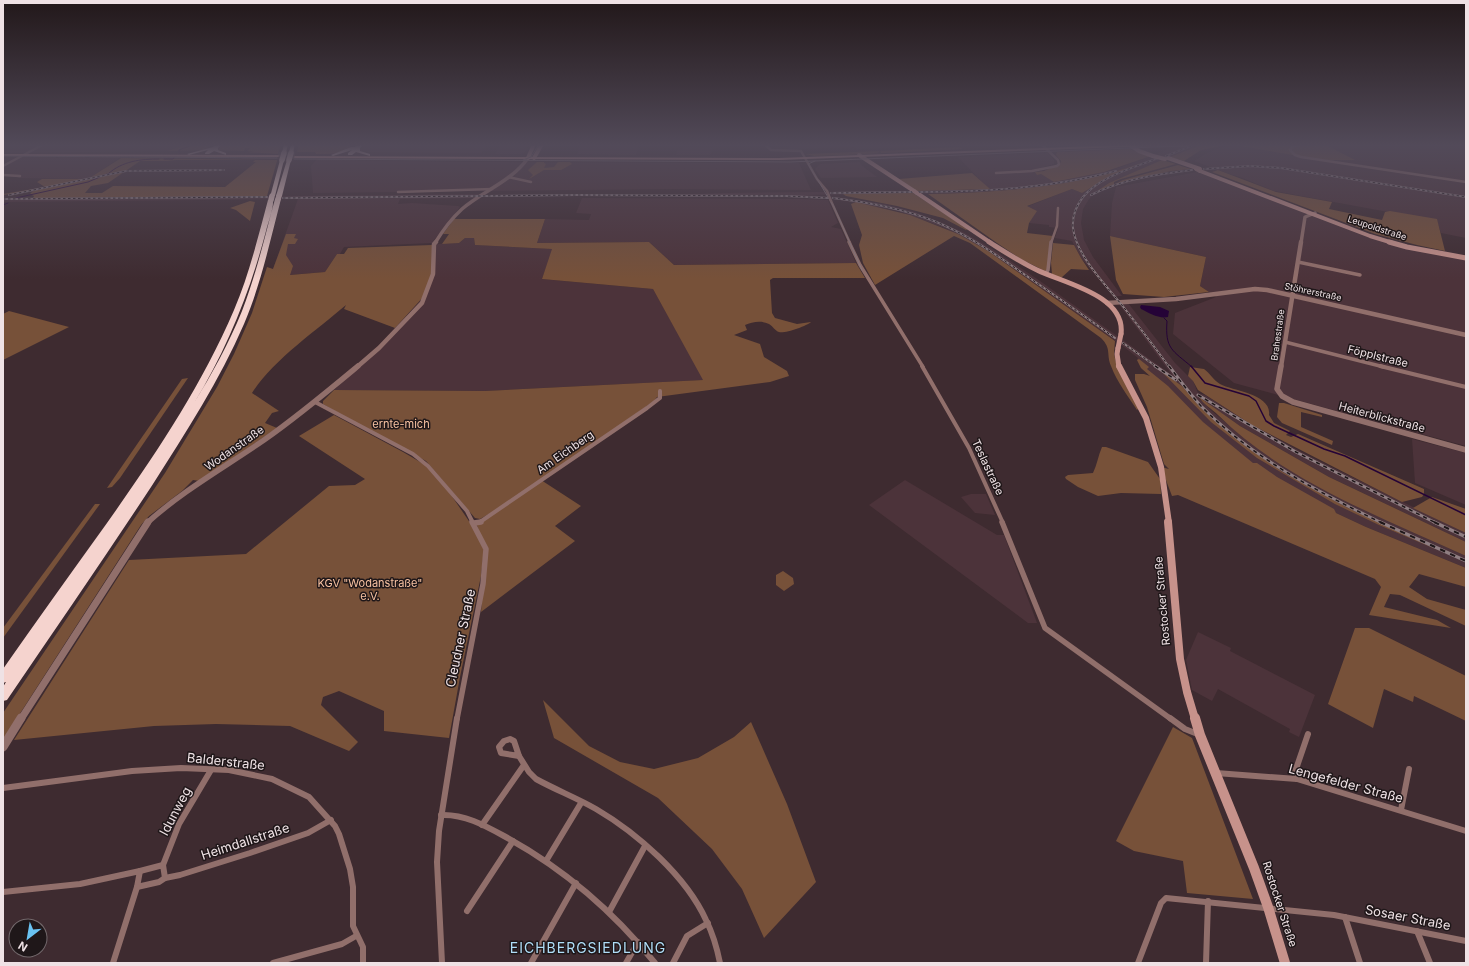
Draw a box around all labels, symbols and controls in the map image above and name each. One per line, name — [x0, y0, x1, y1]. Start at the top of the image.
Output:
street label: Leupoldstraße — [1346, 213, 1408, 242]
street label: Stöhrerstraße — [1284, 280, 1343, 303]
street label: Brahestraße — [1268, 308, 1287, 361]
street label: Föpplstraße — [1346, 342, 1410, 370]
street label: Heiterblickstraße — [1337, 399, 1427, 435]
park label: ernte-mich — [372, 417, 430, 431]
street label: Wodanstraße — [202, 422, 266, 474]
street label: Am Eichberg — [534, 427, 596, 477]
street label: Teslastraße — [969, 437, 1007, 497]
street label: Rostocker Straße — [1151, 556, 1173, 646]
park label: KGV "Wodanstraße" e.V. — [318, 576, 422, 603]
street label: Cleudner Straße — [442, 587, 478, 689]
street label: Balderstraße — [186, 749, 266, 773]
street label: Lengefelder Straße — [1287, 760, 1405, 806]
street label: Idunweg — [156, 784, 194, 838]
street label: Heimdallstraße — [199, 819, 291, 863]
street label: Rostocker Straße — [1260, 859, 1300, 949]
street label: Sosaer Straße — [1364, 901, 1452, 933]
north arrow — [8, 918, 48, 958]
text: N — [16, 938, 30, 955]
district label: EICHBERGSIEDLUNG — [510, 939, 666, 956]

